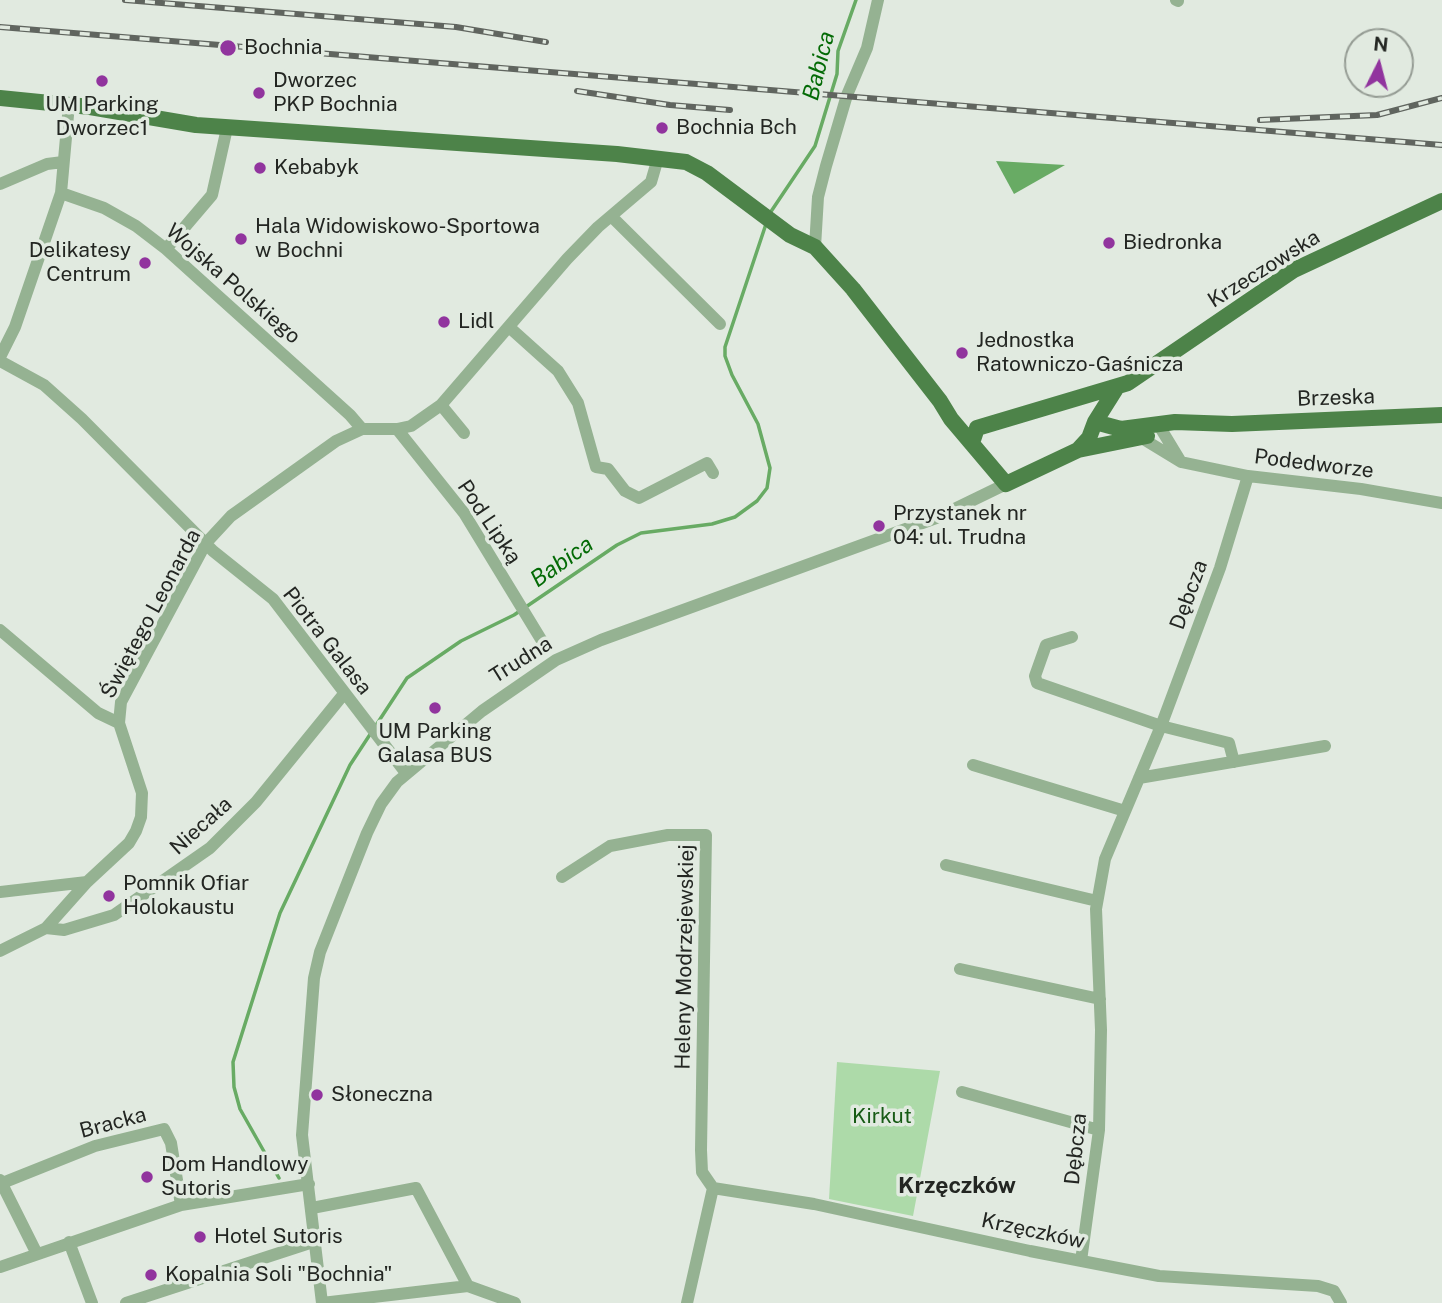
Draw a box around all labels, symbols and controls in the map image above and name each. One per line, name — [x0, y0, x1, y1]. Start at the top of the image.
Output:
north arrow — [1344, 28, 1414, 98]
water label: Babica — [797, 29, 841, 103]
text: N — [1372, 32, 1390, 56]
place label: Bochnia — [244, 35, 322, 61]
marker: Bochnia — [218, 38, 238, 58]
place label: Dworzec PKP Bochnia — [273, 68, 397, 118]
marker: UM Parking Dworzec1 — [94, 73, 110, 89]
marker: Dworzec PKP Bochnia — [251, 85, 267, 101]
place label: UM Parking Dworzec1 — [45, 92, 159, 142]
place label: Bochnia Bch — [676, 115, 797, 141]
marker: Bochnia Bch — [654, 120, 670, 136]
place label: Kebabyk — [274, 155, 359, 181]
marker: Kebabyk — [252, 160, 268, 176]
place label: Hala Widowiskowo-Sportowa w Bochni — [255, 214, 540, 264]
street label: Wojska Polskiego — [160, 219, 306, 349]
street label: Krzeczowska — [1203, 225, 1325, 313]
place label: Biedronka — [1123, 230, 1222, 256]
marker: Hala Widowiskowo-Sportowa w Bochni — [233, 231, 249, 247]
marker: Biedronka — [1101, 235, 1117, 251]
place label: Delikatesy Centrum — [29, 238, 131, 288]
marker: Delikatesy Centrum — [137, 255, 153, 271]
place label: Lidl — [458, 309, 494, 335]
marker: Lidl — [436, 314, 452, 330]
place label: Jednostka Ratowniczo-Gaśnicza — [976, 328, 1183, 378]
marker: Jednostka Ratowniczo-Gaśnicza — [954, 345, 970, 361]
street label: Brzeska — [1297, 384, 1375, 412]
street label: Podedworze — [1253, 444, 1375, 484]
street label: Pod Lipką — [452, 475, 526, 569]
place label: Przystanek nr 04: ul. Trudna — [893, 501, 1027, 551]
marker: Przystanek nr 04: ul. Trudna — [871, 518, 887, 534]
street label: Świętego Leonarda — [96, 525, 206, 703]
water label: Babica — [525, 531, 599, 593]
street label: Dębcza — [1165, 557, 1213, 633]
street label: Piotra Galasa — [277, 582, 377, 700]
street label: Trudna — [485, 631, 557, 689]
marker: UM Parking Galasa BUS — [427, 700, 443, 716]
place label: UM Parking Galasa BUS — [377, 719, 493, 769]
street label: Niecała — [165, 792, 237, 860]
street label: Heleny Modrzejewskiej — [670, 844, 700, 1070]
place label: Pomnik Ofiar Holokaustu — [123, 871, 249, 921]
marker: Pomnik Ofiar Holokaustu — [101, 888, 117, 904]
place label: Słoneczna — [331, 1082, 433, 1108]
marker: Słoneczna — [309, 1087, 325, 1103]
street label: Bracka — [77, 1102, 149, 1144]
park label: Kirkut — [852, 1104, 912, 1130]
street label: Dębcza — [1060, 1112, 1092, 1186]
place label: Dom Handlowy Sutoris — [161, 1152, 309, 1202]
marker: Dom Handlowy Sutoris — [139, 1169, 155, 1185]
district label: Krzęczków — [898, 1172, 1016, 1200]
street label: Krzęczków — [979, 1208, 1087, 1254]
place label: Hotel Sutoris — [214, 1224, 343, 1250]
marker: Hotel Sutoris — [192, 1229, 208, 1245]
place label: Kopalnia Soli "Bochnia" — [165, 1262, 392, 1288]
marker: Kopalnia Soli "Bochnia" — [143, 1267, 159, 1283]

